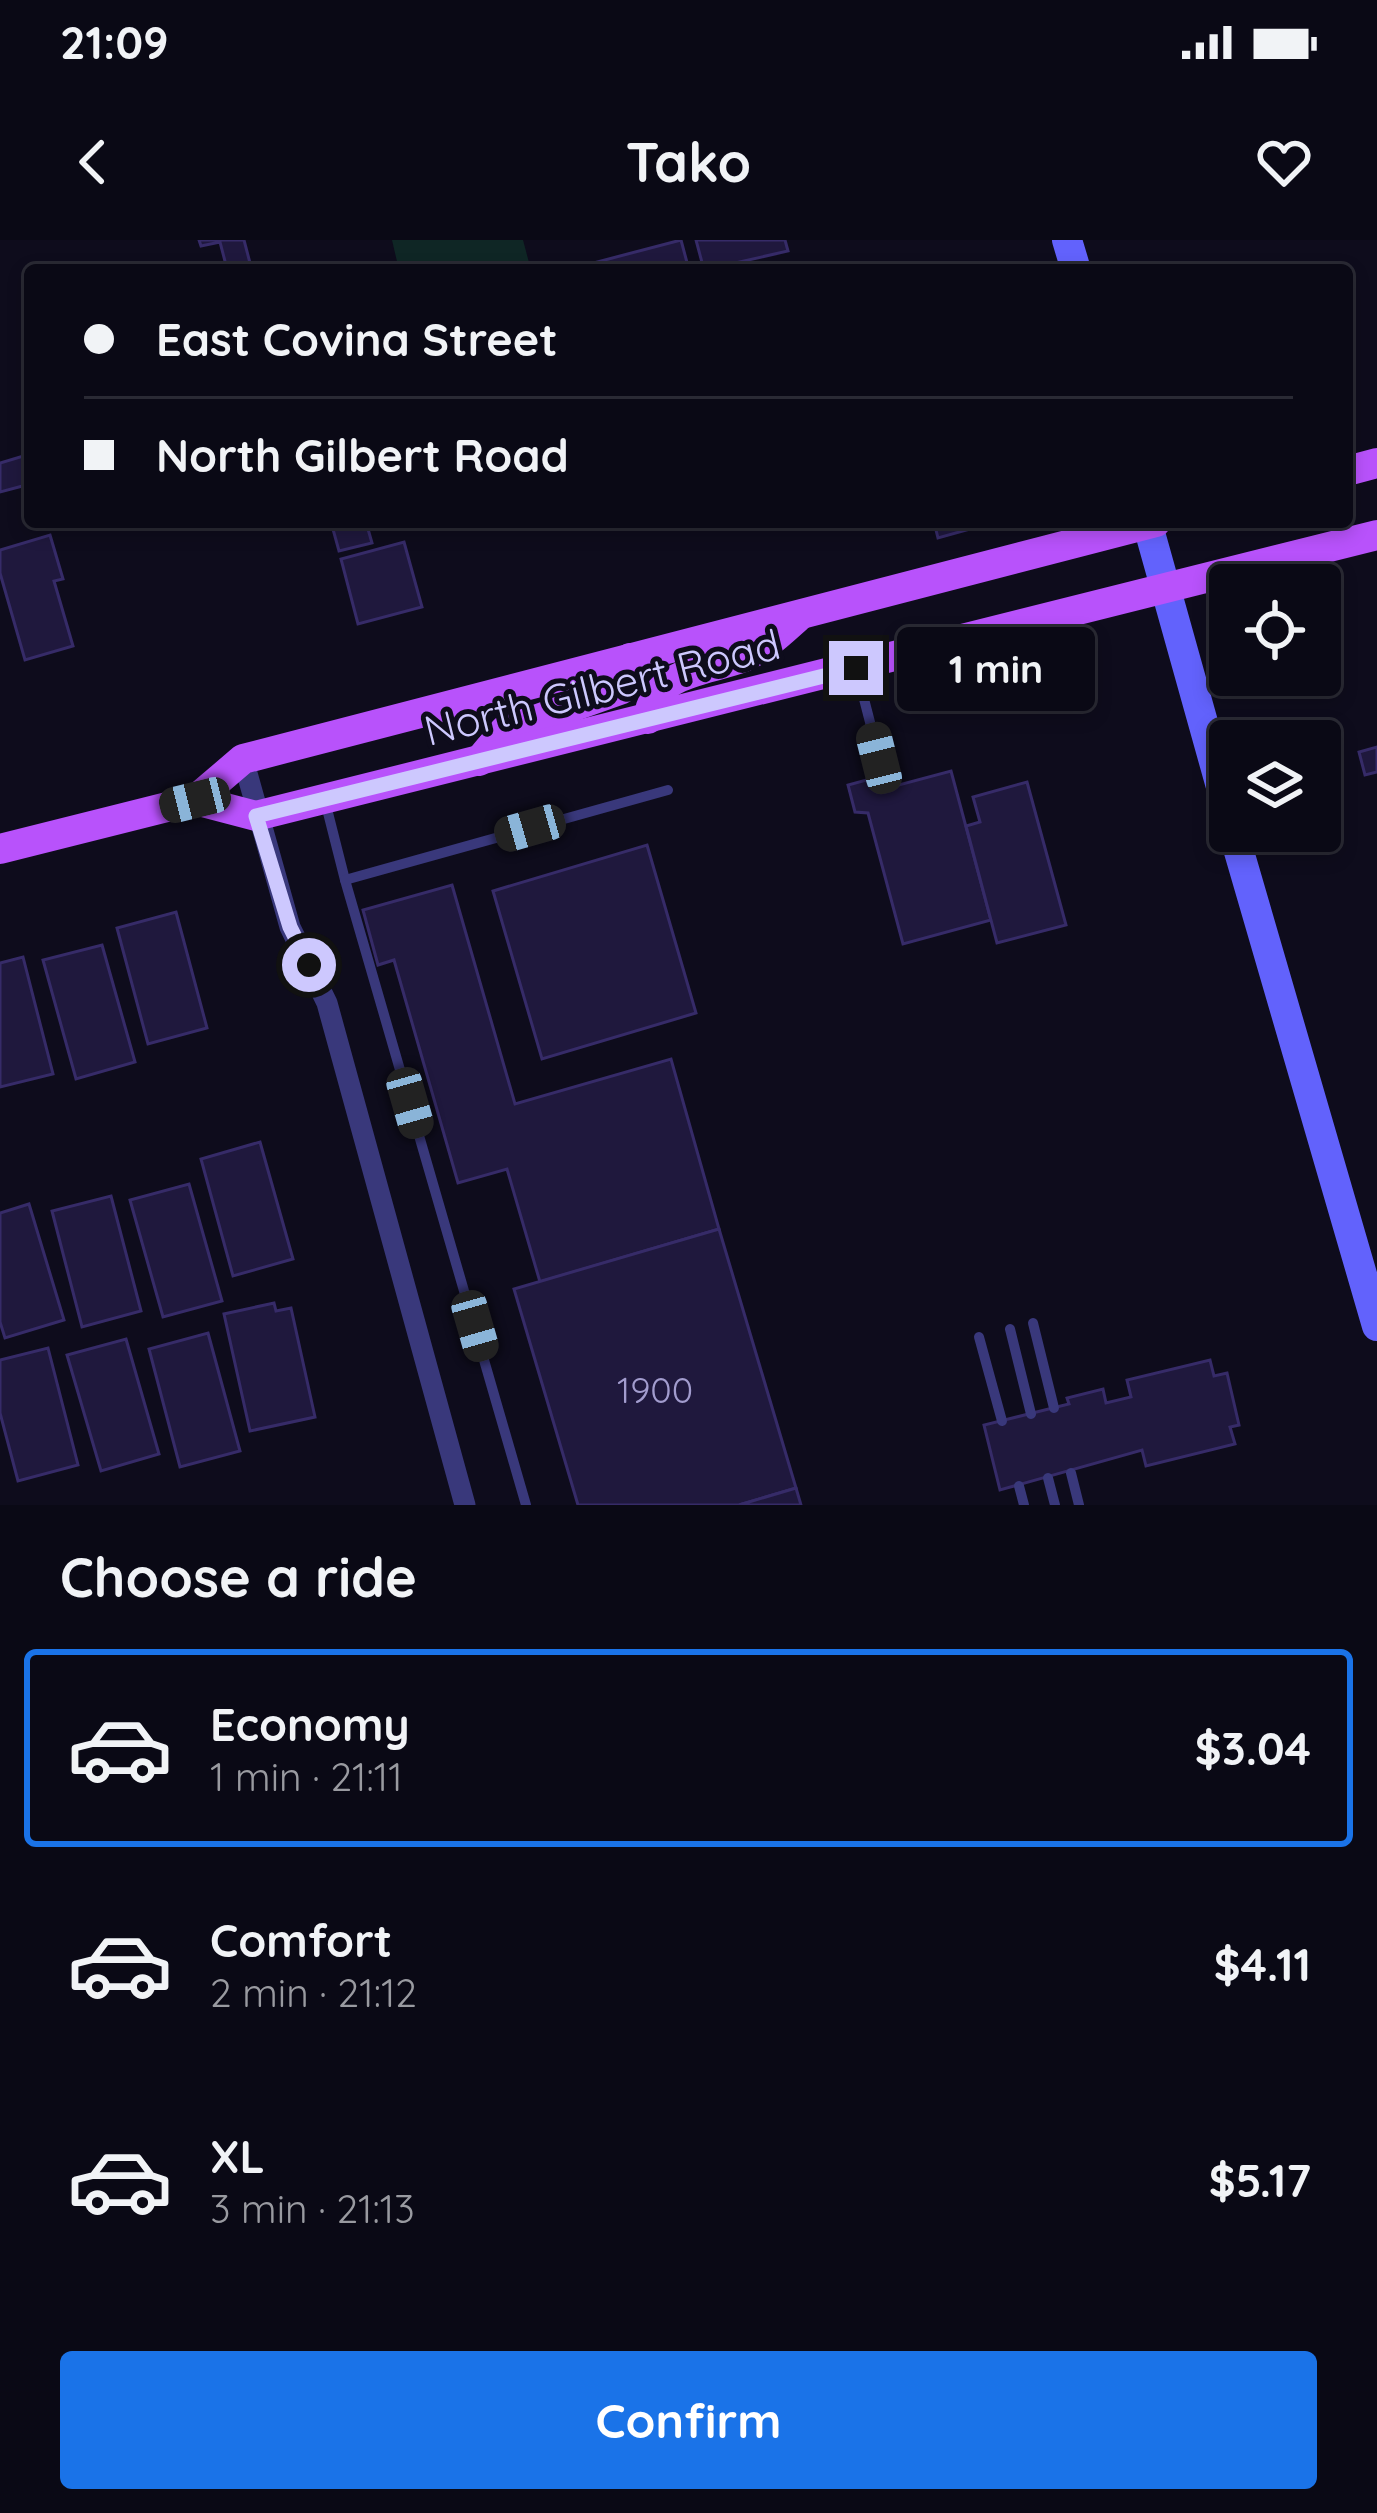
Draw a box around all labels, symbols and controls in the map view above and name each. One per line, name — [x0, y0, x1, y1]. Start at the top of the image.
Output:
text: 21:09 — [60, 14, 169, 70]
text: Tako — [626, 128, 751, 196]
icon: back — [60, 129, 126, 195]
icon: heart — [1251, 129, 1317, 195]
text: East Covina Street — [156, 311, 558, 367]
text: North Gilbert Road — [156, 427, 569, 483]
map controls — [1209, 564, 1341, 852]
button: locate — [1209, 564, 1341, 696]
street label: North Gilbert Road — [419, 617, 785, 757]
callout: 1 min — [898, 626, 1096, 710]
route end — [829, 641, 883, 695]
text: 1 min — [949, 644, 1043, 693]
car — [853, 719, 905, 797]
button: layers — [1209, 720, 1341, 852]
car — [156, 774, 234, 826]
car — [490, 801, 570, 855]
route start — [282, 938, 336, 992]
car — [383, 1063, 437, 1143]
car — [448, 1286, 502, 1366]
house number: 1900 — [617, 1367, 693, 1412]
text: Choose a ride — [60, 1543, 417, 1611]
icon: car — [66, 1694, 174, 1802]
text: Economy — [210, 1696, 410, 1752]
text: $3.04 — [1195, 1720, 1311, 1776]
text: 1 min · 21:11 — [210, 1752, 403, 1801]
icon: car — [66, 1910, 174, 2018]
text: Comfort — [210, 1912, 392, 1968]
text: $4.11 — [1214, 1936, 1311, 1992]
text: 2 min · 21:12 — [210, 1968, 417, 2017]
icon: car — [66, 2126, 174, 2234]
text: XL — [210, 2128, 265, 2184]
text: $5.17 — [1209, 2152, 1311, 2208]
text: 3 min · 21:13 — [210, 2184, 415, 2233]
button: Confirm — [60, 2351, 1317, 2489]

